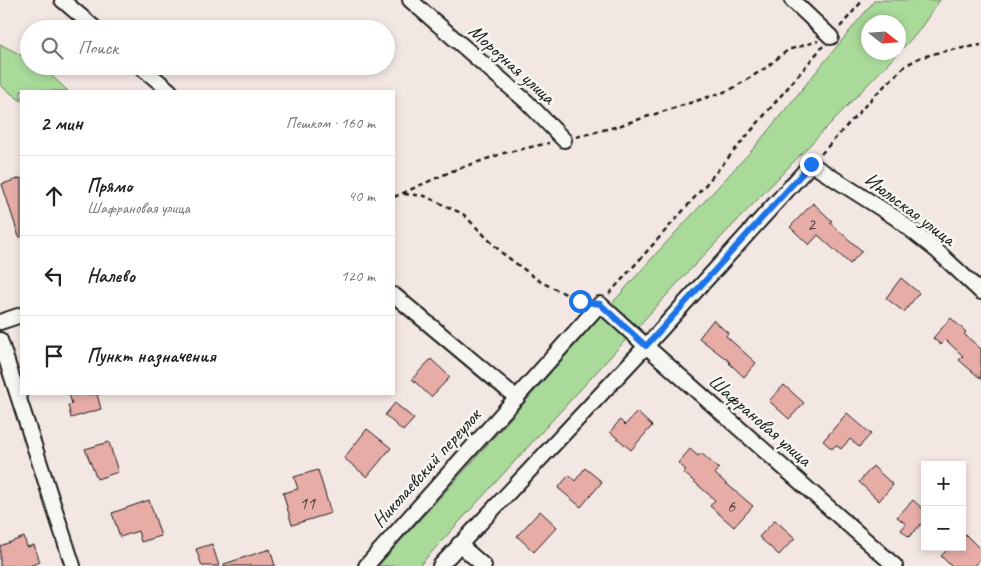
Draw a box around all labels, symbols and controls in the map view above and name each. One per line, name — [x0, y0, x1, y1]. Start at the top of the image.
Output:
north arrow — [861, 15, 906, 60]
street label: Морозная улица — [463, 18, 562, 110]
search box — [20, 20, 395, 75]
icon: search — [38, 34, 66, 62]
text: Поиск — [78, 36, 118, 60]
text: 2 мин — [40, 110, 83, 136]
text: Пешком · 160 m — [286, 113, 375, 133]
route end — [800, 153, 823, 176]
street label: Июльская улица — [860, 167, 962, 252]
text: Прямо — [87, 174, 132, 198]
icon: ahead — [40, 182, 68, 210]
text: 40 m — [348, 186, 375, 206]
text: Шафрановая улица — [87, 198, 190, 218]
house number: 2 — [807, 213, 817, 235]
icon: left — [40, 262, 68, 290]
text: Налево — [87, 264, 135, 288]
text: 120 m — [341, 266, 375, 286]
route start — [569, 290, 592, 313]
icon: arrive — [40, 342, 68, 370]
text: Пункт назначения — [87, 344, 216, 368]
street label: Шафрановая улица — [703, 368, 818, 473]
street label: Николаевский переулок — [366, 402, 487, 533]
map controls — [921, 461, 966, 551]
button: + — [921, 461, 966, 506]
house number: 11 — [299, 492, 316, 514]
house number: 6 — [727, 495, 736, 517]
button: − — [921, 506, 966, 551]

